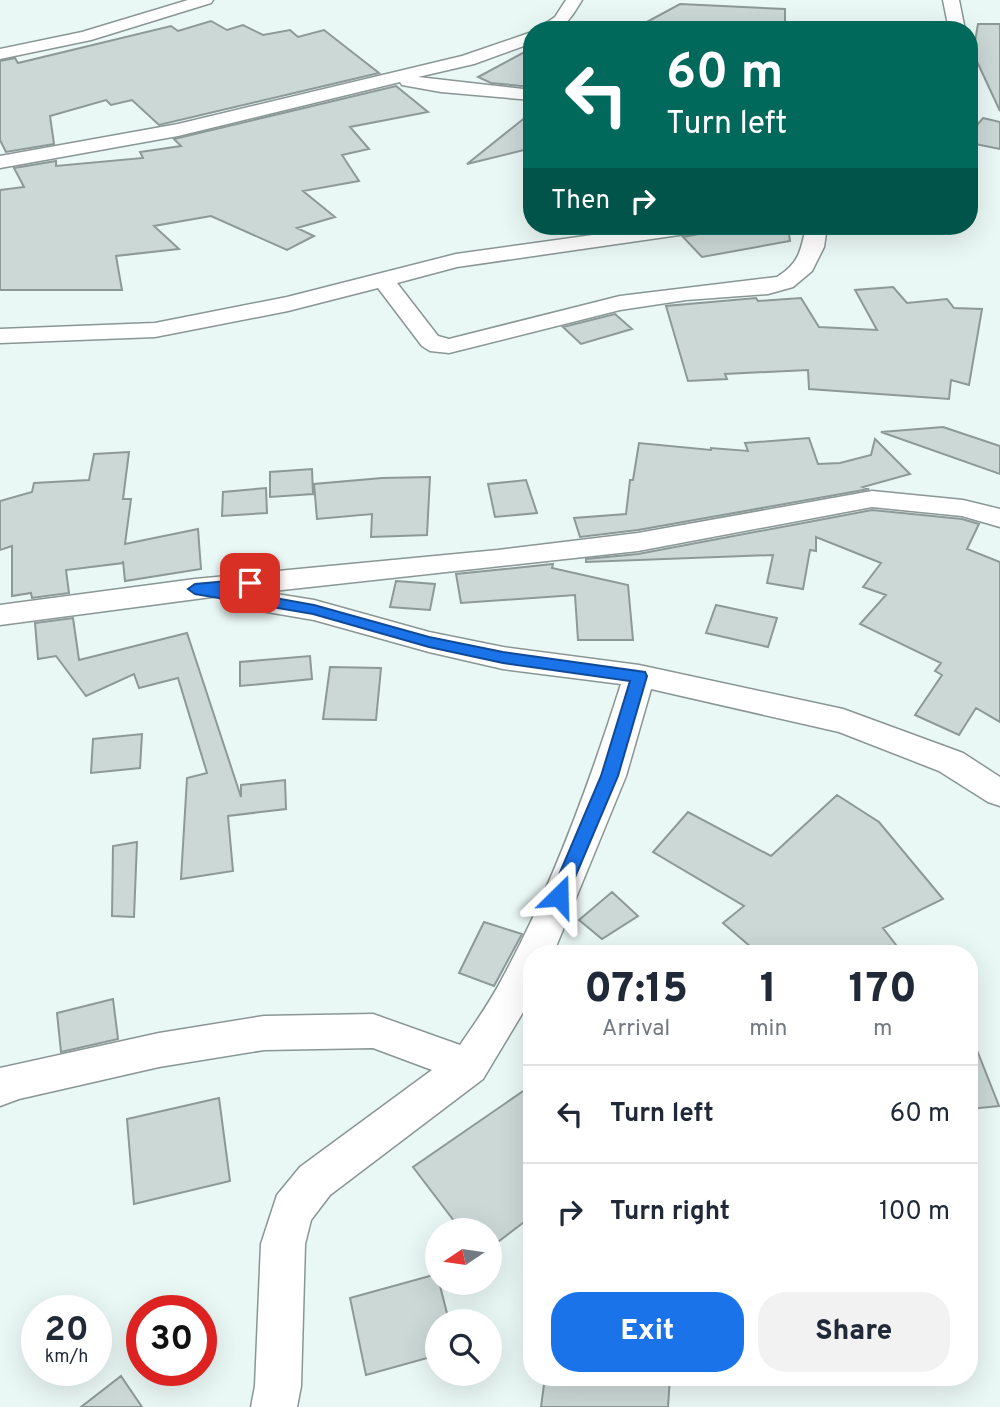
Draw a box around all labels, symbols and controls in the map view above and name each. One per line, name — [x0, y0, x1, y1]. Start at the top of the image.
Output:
text: 60 m — [666, 44, 784, 106]
icon: left — [551, 49, 642, 140]
text: Turn left — [666, 105, 787, 145]
icon: right — [624, 182, 662, 220]
text: Then — [551, 185, 610, 218]
pin — [220, 553, 280, 613]
icon: arrive — [231, 564, 269, 602]
position arrow — [522, 859, 596, 933]
text: 07:15 — [584, 964, 688, 1017]
text: 1 — [760, 964, 777, 1017]
text: 170 — [849, 964, 917, 1017]
text: Arrival — [602, 1015, 670, 1044]
text: min — [749, 1015, 787, 1044]
text: m — [873, 1015, 892, 1044]
icon: left — [551, 1095, 589, 1133]
text: Turn left — [610, 1098, 714, 1131]
text: 60 m — [890, 1098, 950, 1131]
icon: right — [551, 1193, 589, 1231]
text: Turn right — [610, 1196, 730, 1229]
text: 100 m — [879, 1196, 950, 1229]
north arrow — [425, 1218, 502, 1295]
map controls — [425, 1218, 502, 1386]
button: Exit — [551, 1292, 744, 1372]
button: Share — [758, 1292, 950, 1372]
speed limit sign: 30 — [126, 1295, 217, 1386]
text: 20 — [44, 1309, 89, 1353]
button: search — [425, 1309, 502, 1386]
text: km/h — [45, 1346, 88, 1369]

